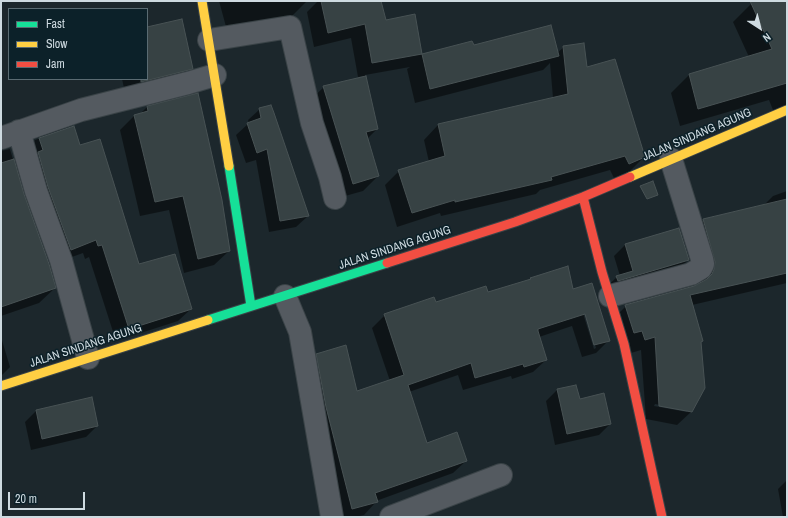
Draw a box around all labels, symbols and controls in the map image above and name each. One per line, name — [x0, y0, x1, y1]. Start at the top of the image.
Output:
legend — [8, 8, 148, 80]
north arrow — [740, 8, 780, 48]
text: Fast — [46, 16, 65, 32]
text: N — [760, 30, 774, 45]
text: Slow — [46, 36, 67, 52]
text: Jam — [46, 56, 65, 72]
street label: JALAN SINDANG AGUNG — [640, 106, 754, 164]
street label: JALAN SINDANG AGUNG — [337, 223, 453, 273]
street label: JALAN SINDANG AGUNG — [28, 321, 144, 371]
scale bar — [10, 484, 87, 510]
text: 20 m — [15, 491, 37, 507]

